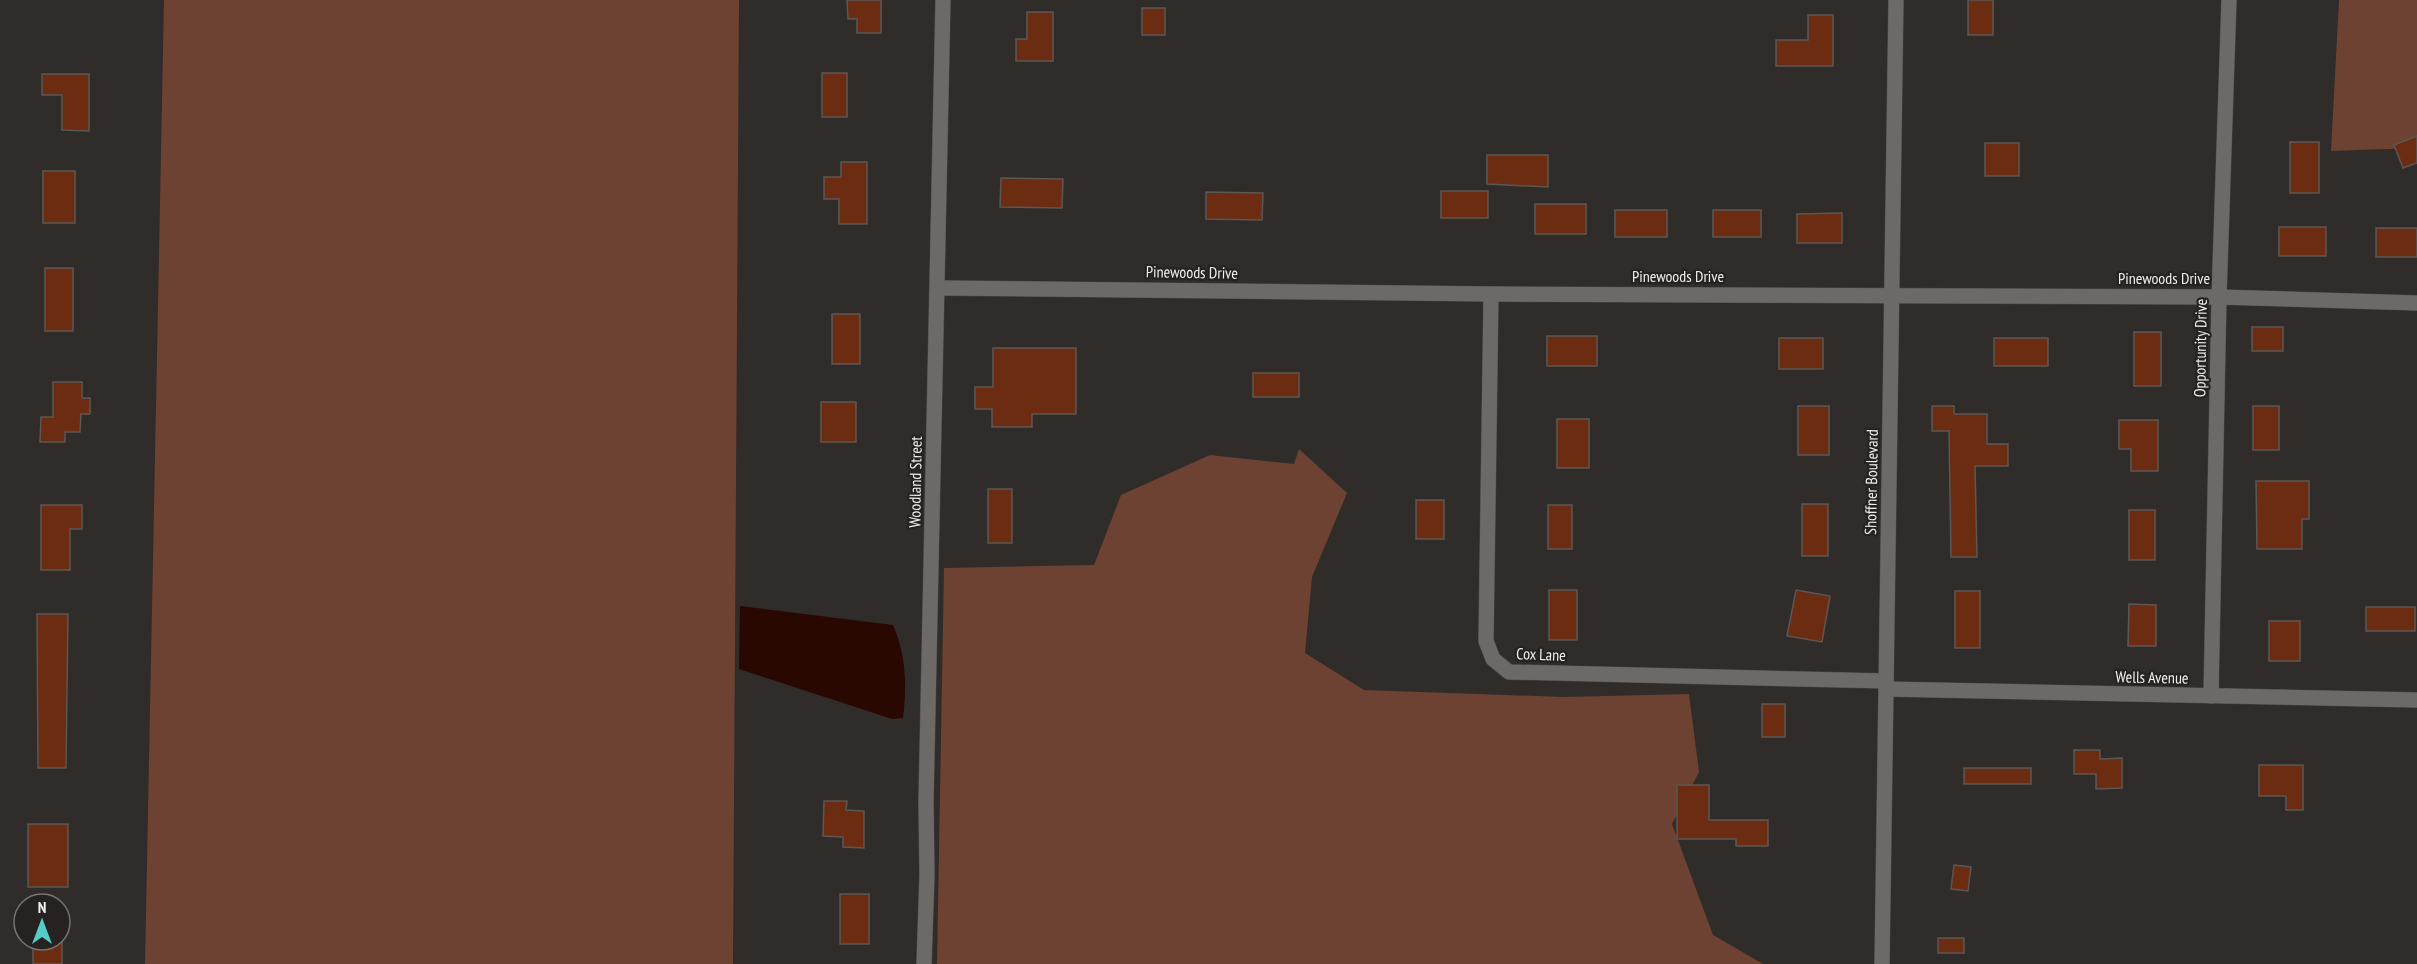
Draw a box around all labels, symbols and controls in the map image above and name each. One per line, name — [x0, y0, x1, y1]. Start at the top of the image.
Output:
street label: Pinewoods Drive — [1146, 261, 1238, 283]
street label: Pinewoods Drive — [1632, 266, 1724, 286]
street label: Pinewoods Drive — [2118, 268, 2210, 288]
street label: Opportunity Drive — [2189, 299, 2211, 397]
street label: Shoffner Boulevard — [1860, 429, 1882, 535]
street label: Woodland Street — [904, 435, 926, 528]
street label: Cox Lane — [1516, 643, 1566, 665]
street label: Wells Avenue — [2115, 666, 2189, 688]
north arrow — [12, 892, 72, 952]
text: N — [38, 897, 46, 917]

